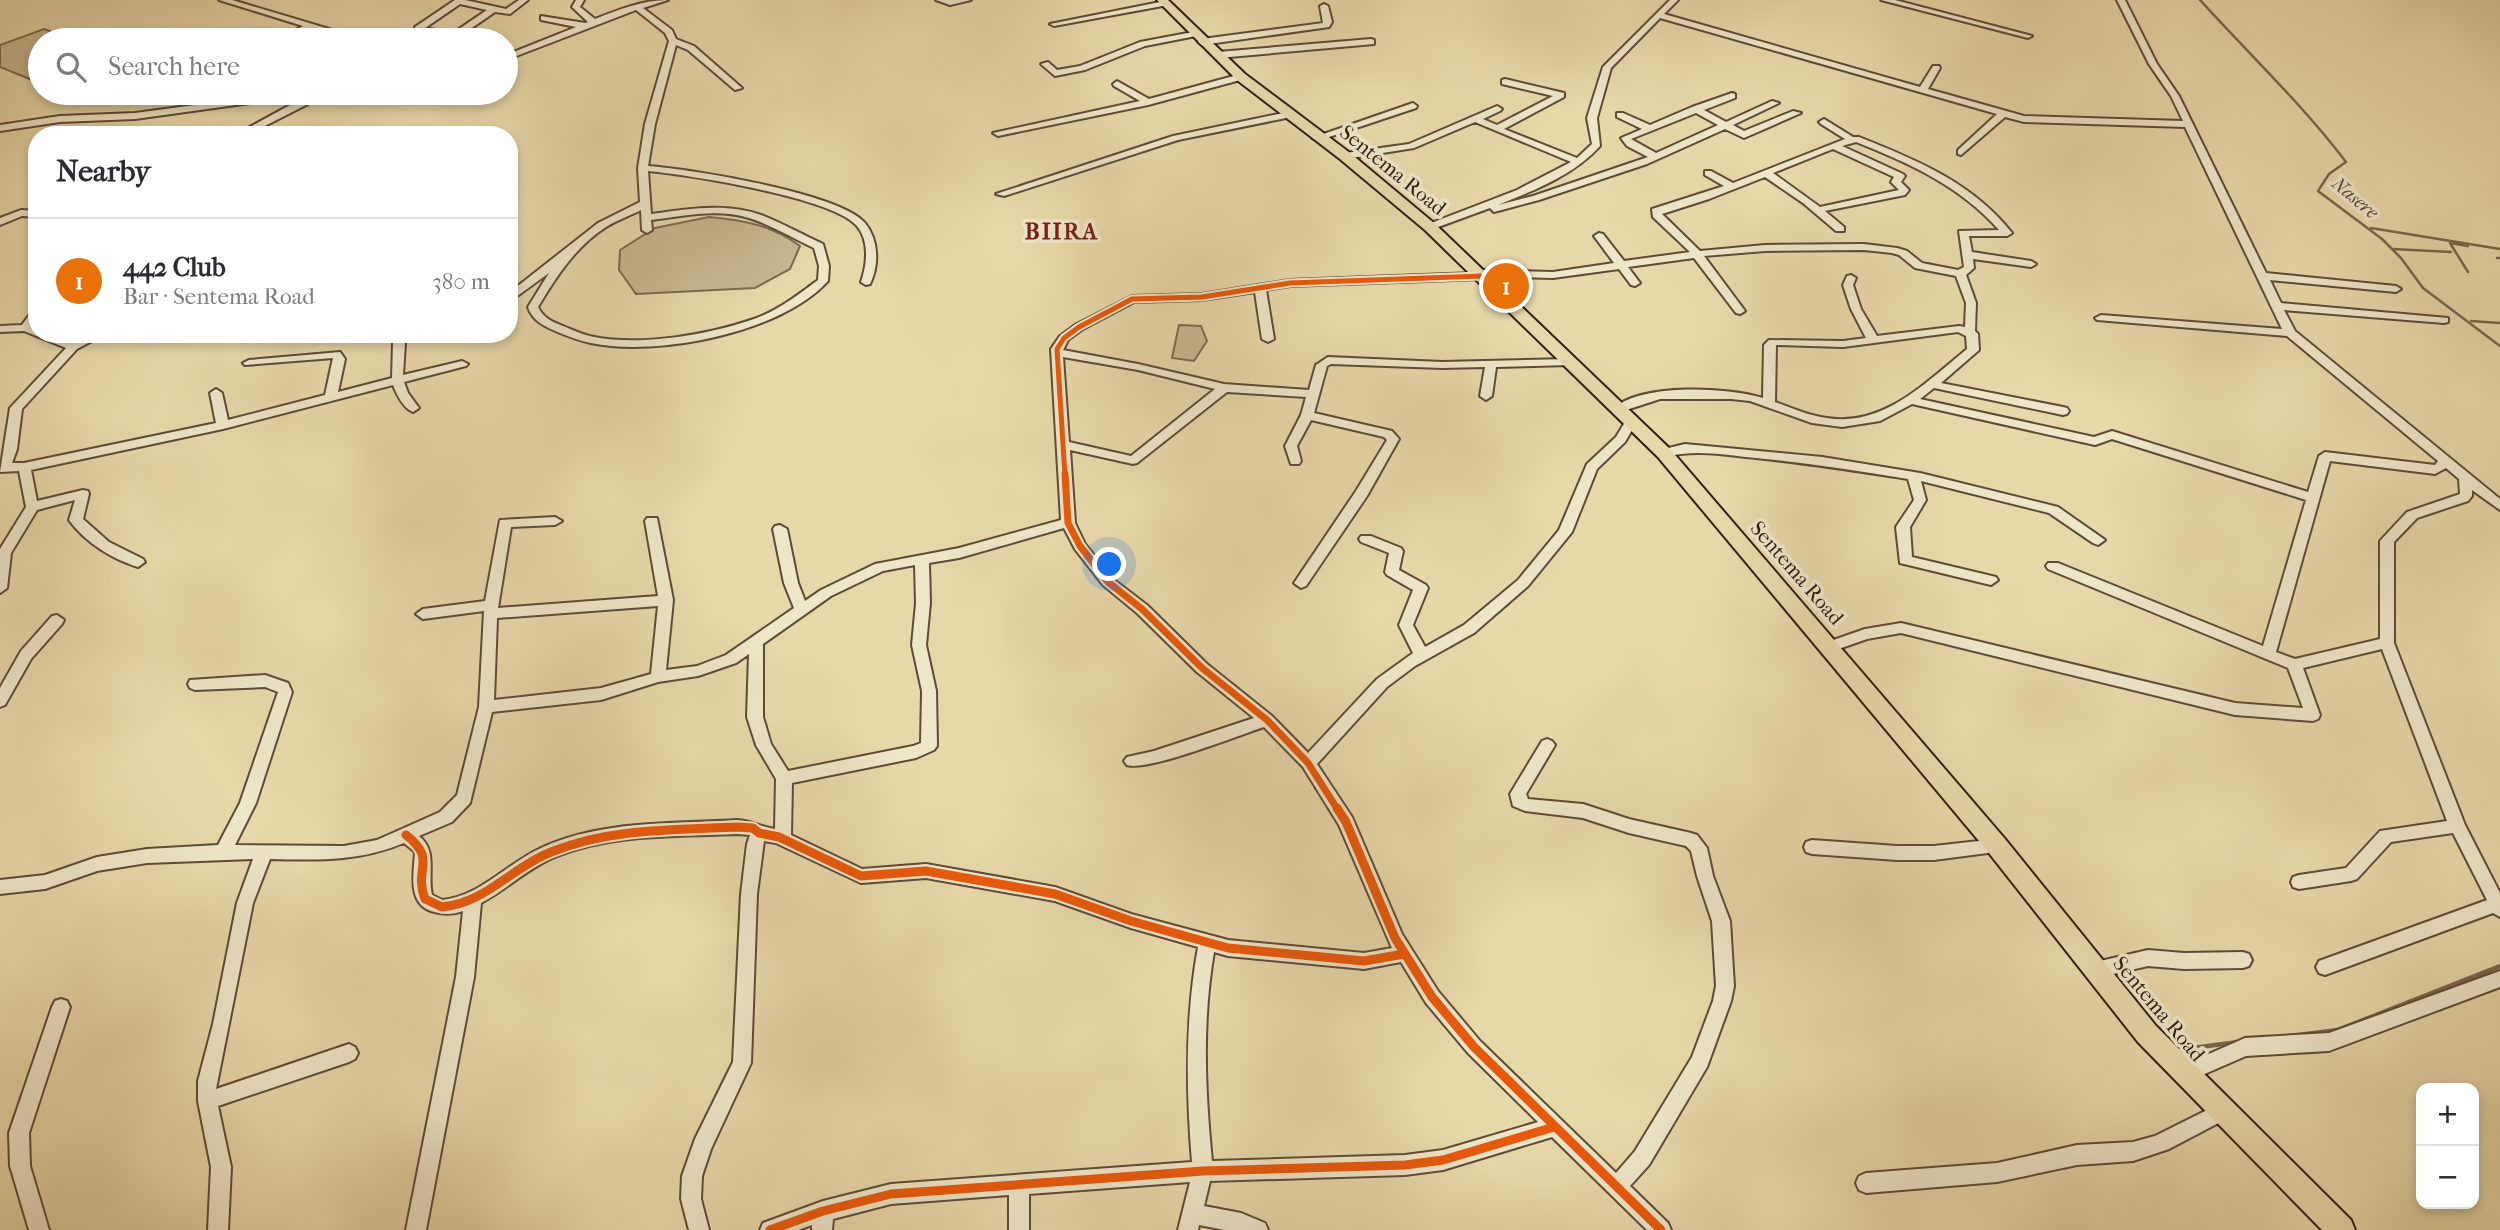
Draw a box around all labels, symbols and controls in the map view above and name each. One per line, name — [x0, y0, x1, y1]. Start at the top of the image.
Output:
search box — [28, 28, 518, 105]
icon: search — [52, 48, 90, 86]
text: Search here — [108, 51, 240, 82]
street label: Sentema Road — [1335, 120, 1451, 220]
text: Nearby — [56, 154, 151, 189]
water label: Nasere — [2327, 172, 2383, 224]
district label: BIIRA — [1025, 218, 1099, 245]
text: 442 Club — [123, 252, 226, 283]
pin: 1 — [1483, 260, 1529, 312]
text: 1 — [75, 268, 83, 295]
text: 380 m — [432, 268, 490, 295]
text: Bar · Sentema Road — [123, 283, 315, 310]
street label: Sentema Road — [1745, 516, 1849, 630]
your location — [1092, 547, 1126, 581]
street label: Sentema Road — [2108, 952, 2210, 1067]
map controls — [2416, 1083, 2479, 1209]
button: + — [2416, 1083, 2479, 1146]
button: − — [2416, 1146, 2479, 1209]

